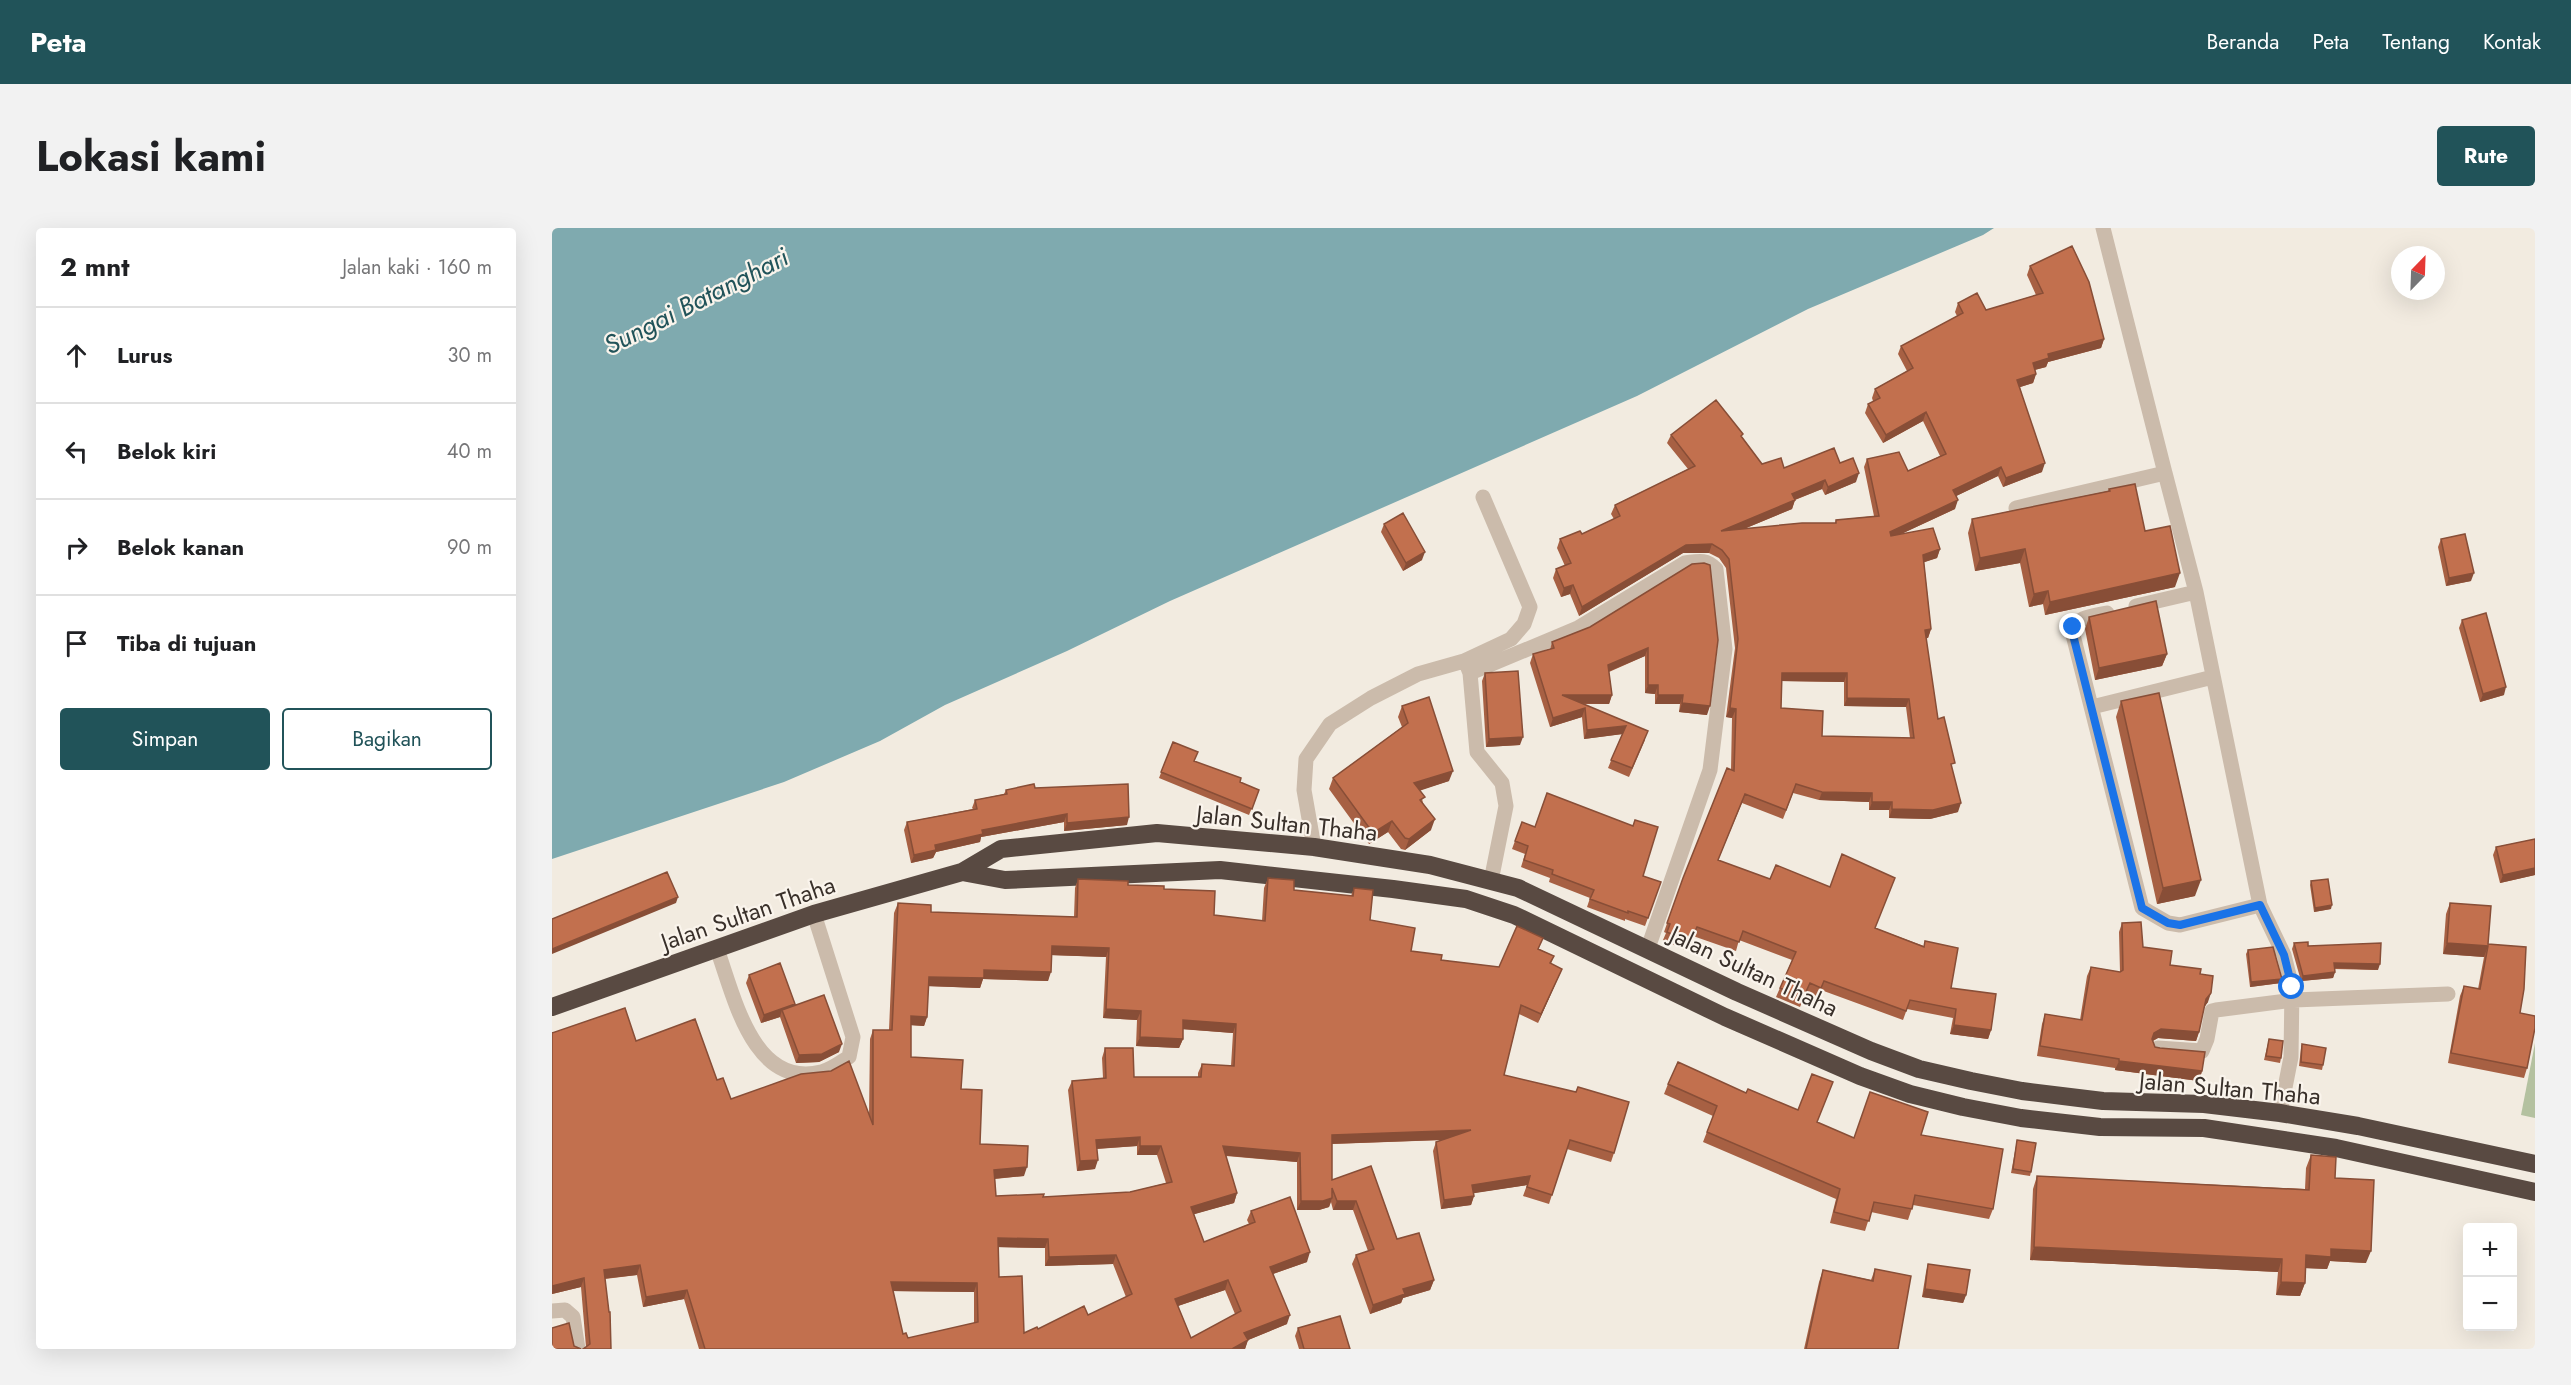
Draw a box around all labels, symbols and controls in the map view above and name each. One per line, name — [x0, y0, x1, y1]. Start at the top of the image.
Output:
text: Peta — [30, 22, 87, 63]
text: Beranda — [2206, 27, 2279, 57]
text: Peta — [2312, 27, 2349, 57]
text: Tentang — [2382, 27, 2450, 57]
text: Kontak — [2483, 27, 2541, 57]
text: Lokasi kami — [36, 126, 266, 187]
button: Rute — [2437, 126, 2535, 186]
water label: Sungai Batanghari — [597, 238, 795, 364]
north arrow — [2391, 246, 2445, 300]
text: 2 mnt — [60, 248, 129, 286]
text: Jalan kaki · 160 m — [342, 253, 492, 282]
icon: ahead — [60, 339, 93, 372]
text: Lurus — [117, 339, 173, 371]
text: 30 m — [447, 341, 492, 370]
icon: left — [60, 435, 93, 468]
text: Belok kiri — [117, 435, 216, 467]
text: 40 m — [447, 437, 492, 466]
icon: right — [60, 531, 93, 564]
text: Belok kanan — [117, 531, 244, 563]
text: 90 m — [447, 533, 492, 562]
route end — [2059, 613, 2085, 639]
icon: arrive — [60, 627, 93, 660]
text: Tiba di tujuan — [117, 627, 256, 659]
button: Simpan — [60, 708, 270, 770]
button: Bagikan — [282, 708, 492, 770]
street label: Jalan Sultan Thaha — [1192, 796, 1379, 850]
street label: Jalan Sultan Thaha — [653, 867, 840, 960]
street label: Jalan Sultan Thaha — [1661, 915, 1844, 1025]
route start — [2278, 973, 2304, 999]
street label: Jalan Sultan Thaha — [2135, 1062, 2322, 1113]
map controls — [2463, 1223, 2517, 1331]
button: + — [2463, 1223, 2517, 1277]
button: − — [2463, 1277, 2517, 1331]

